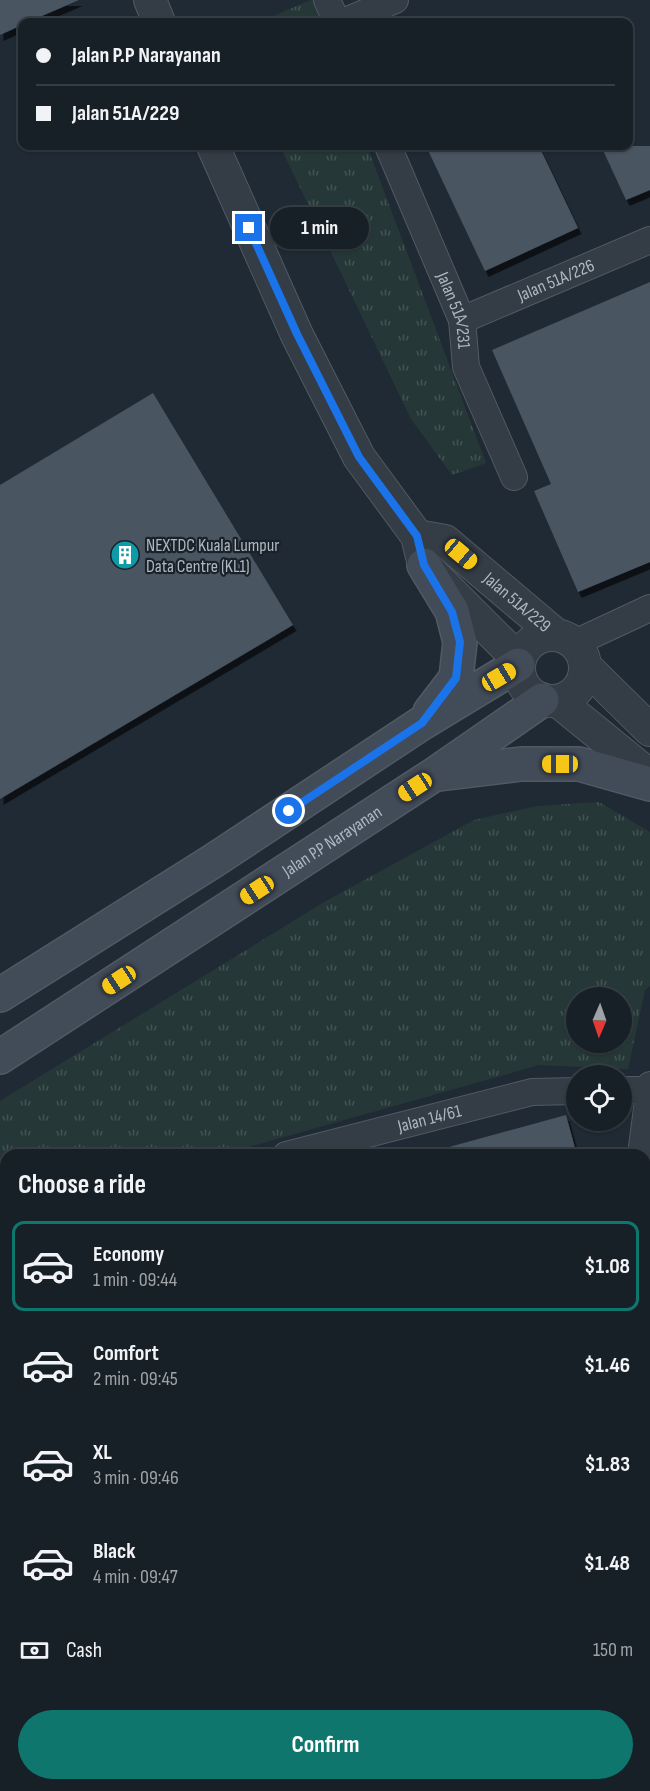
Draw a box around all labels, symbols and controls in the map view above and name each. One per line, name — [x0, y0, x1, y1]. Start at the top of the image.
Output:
text: Jalan P.P Narayanan — [72, 42, 221, 69]
text: Jalan 51A/229 — [72, 100, 179, 127]
callout: 1 min — [270, 207, 369, 249]
route end — [235, 214, 262, 241]
text: 1 min — [301, 216, 338, 240]
street label: Jalan 51A/226 — [513, 254, 598, 306]
street label: Jalan 51A/231 — [432, 268, 475, 350]
place label: NEXTDC Kuala Lumpur Data Centre (KL1) — [146, 535, 279, 577]
car — [441, 536, 481, 572]
building icon: NEXTDC Kuala Lumpur Data Centre (KL1) — [109, 539, 141, 571]
street label: Jalan 51A/229 — [478, 567, 555, 636]
car — [479, 660, 519, 694]
car — [542, 755, 578, 773]
car — [395, 770, 435, 804]
route start — [275, 797, 302, 824]
street label: Jalan P.P Narayanan — [277, 801, 386, 882]
car — [237, 873, 277, 907]
car — [99, 963, 139, 997]
north arrow — [566, 987, 632, 1053]
map controls — [566, 987, 632, 1131]
button: locate — [566, 1065, 632, 1131]
street label: Jalan 14/61 — [394, 1100, 464, 1137]
text: Choose a ride — [18, 1169, 146, 1201]
icon: car — [21, 1239, 75, 1293]
text: Economy — [93, 1241, 164, 1268]
text: $1.08 — [584, 1253, 630, 1280]
text: 1 min · 09:44 — [93, 1268, 177, 1292]
icon: car — [21, 1338, 75, 1392]
text: Comfort — [93, 1340, 159, 1367]
text: $1.46 — [584, 1352, 630, 1379]
text: 2 min · 09:45 — [93, 1367, 178, 1391]
icon: car — [21, 1437, 75, 1491]
text: XL — [93, 1439, 112, 1466]
text: $1.83 — [584, 1451, 630, 1478]
text: 3 min · 09:46 — [93, 1466, 179, 1490]
icon: car — [21, 1536, 75, 1590]
text: Black — [93, 1538, 135, 1565]
text: $1.48 — [584, 1550, 630, 1577]
text: 4 min · 09:47 — [93, 1565, 178, 1589]
icon: cash — [18, 1634, 51, 1667]
text: Cash — [66, 1637, 102, 1664]
text: 150 m — [593, 1638, 633, 1662]
button: Confirm — [18, 1710, 633, 1779]

